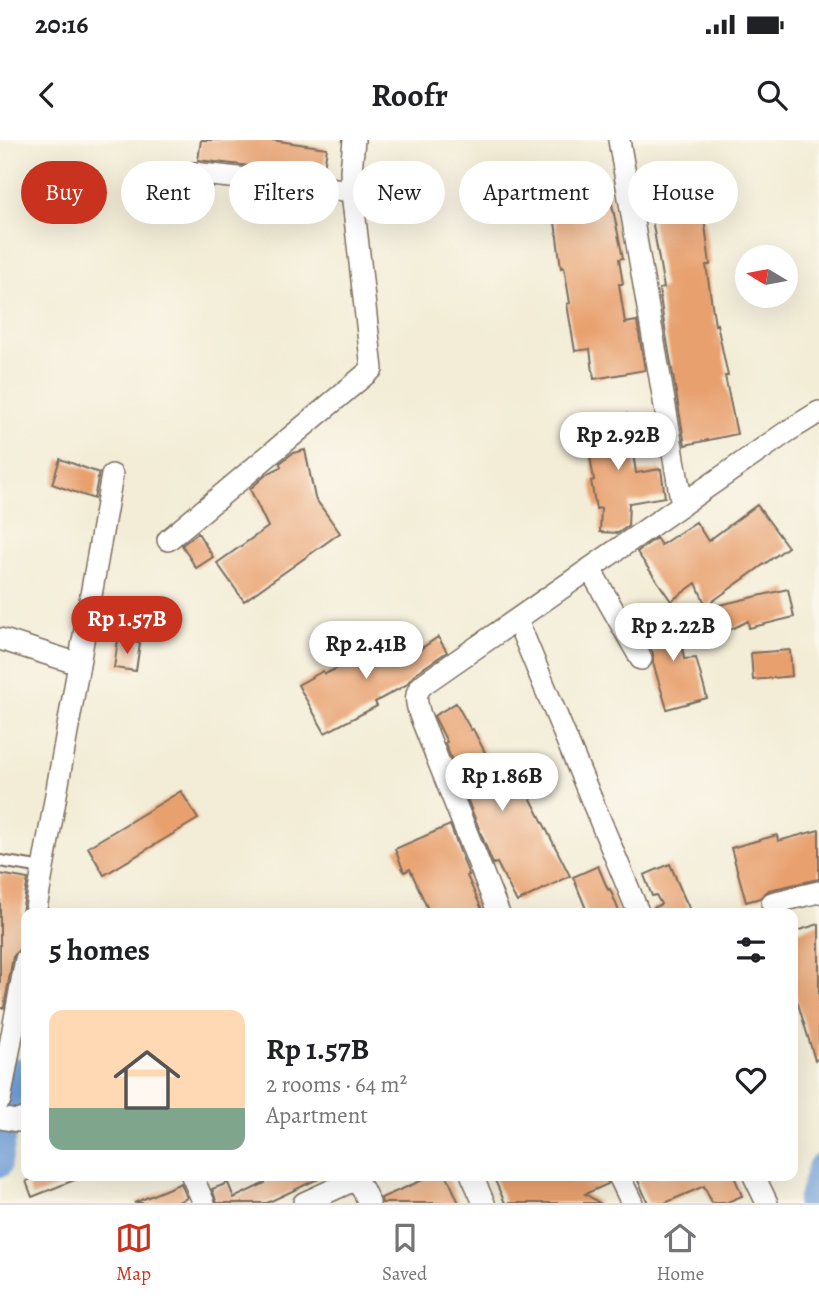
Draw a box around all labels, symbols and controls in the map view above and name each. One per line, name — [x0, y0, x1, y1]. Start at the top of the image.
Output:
text: 20:16 — [35, 7, 88, 42]
text: Roofr — [371, 73, 448, 117]
icon: back — [28, 76, 66, 114]
icon: search — [753, 76, 791, 114]
chip: Buy — [21, 161, 107, 224]
chip: Rent — [121, 161, 215, 224]
chip: Filters — [229, 161, 339, 224]
chip: New — [353, 161, 445, 224]
chip: Apartment — [459, 161, 614, 224]
chip: House — [628, 161, 738, 224]
north arrow — [735, 245, 798, 308]
map controls — [735, 245, 798, 308]
pin: Rp 2.92B — [546, 412, 690, 472]
text: Rp 2.92B — [576, 419, 660, 450]
pin: Rp 1.57B — [55, 596, 199, 656]
text: Rp 1.57B — [87, 603, 167, 634]
pin: Rp 2.22B — [601, 603, 745, 663]
text: Rp 2.22B — [631, 610, 715, 641]
pin: Rp 2.41B — [294, 622, 438, 681]
text: Rp 2.41B — [325, 628, 407, 659]
pin: Rp 1.86B — [430, 754, 574, 813]
text: Rp 1.86B — [461, 760, 543, 791]
text: 5 homes — [49, 930, 150, 970]
icon: filters — [732, 931, 770, 969]
text: Rp 1.57B — [266, 1029, 369, 1069]
icon: home — [105, 1038, 189, 1122]
icon: heart — [732, 1061, 770, 1099]
text: 2 rooms · 64 m² — [266, 1069, 407, 1100]
text: Apartment — [266, 1100, 368, 1131]
tab: Map — [115, 1219, 153, 1287]
tab: Saved — [382, 1219, 427, 1287]
tab: Home — [657, 1219, 704, 1287]

